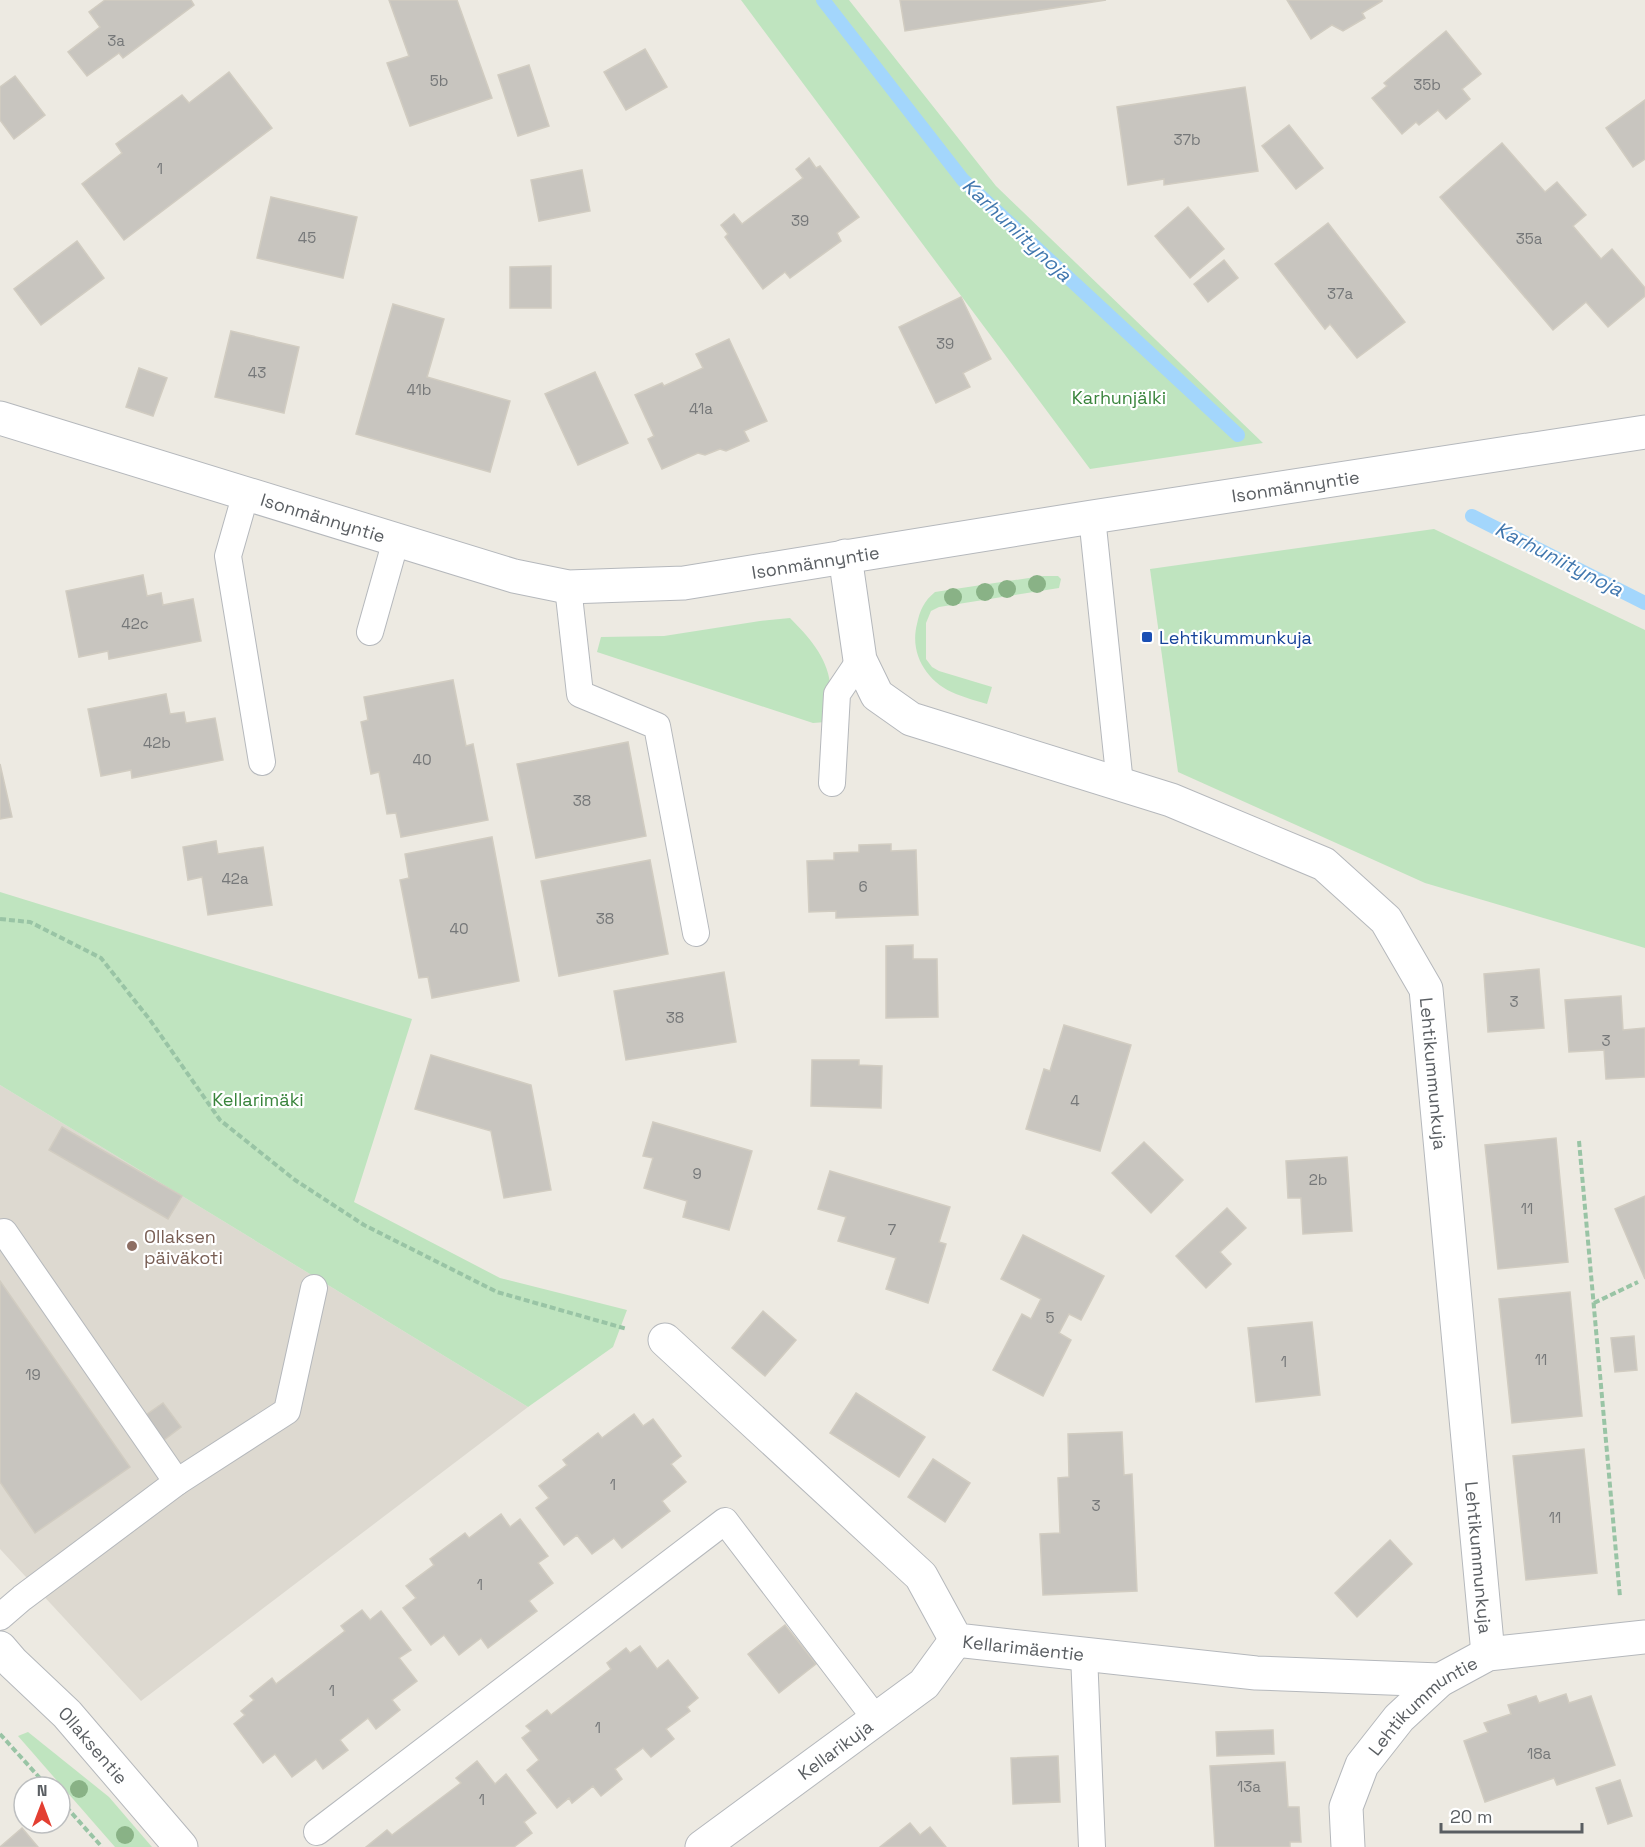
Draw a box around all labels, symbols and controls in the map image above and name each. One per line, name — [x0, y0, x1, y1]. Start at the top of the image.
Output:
house number: 3a — [107, 31, 125, 50]
house number: 5b — [430, 71, 448, 90]
house number: 35b — [1413, 75, 1441, 94]
house number: 37b — [1173, 130, 1201, 149]
house number: 1 — [157, 159, 163, 178]
water label: Karhuniitynoja — [957, 173, 1077, 288]
house number: 39 — [791, 211, 809, 230]
house number: 45 — [298, 228, 316, 247]
house number: 35a — [1516, 229, 1543, 248]
house number: 37a — [1327, 284, 1353, 303]
house number: 39 — [936, 334, 954, 353]
house number: 43 — [248, 363, 266, 382]
house number: 41b — [407, 380, 431, 399]
park label: Karhunjälki — [1072, 386, 1166, 409]
house number: 41a — [689, 399, 713, 418]
street label: Isonmännyntie — [1230, 465, 1361, 507]
street label: Isonmännyntie — [258, 487, 388, 547]
water label: Karhuniitynoja — [1491, 516, 1628, 603]
street label: Isonmännyntie — [750, 540, 881, 583]
house number: 42c — [121, 614, 149, 633]
place label: Lehtikummunkuja — [1159, 626, 1312, 649]
marker: Lehtikummunkuja — [1140, 630, 1154, 644]
house number: 42b — [143, 733, 171, 752]
house number: 40 — [413, 750, 432, 769]
house number: 38 — [573, 791, 591, 810]
house number: 42a — [221, 869, 249, 888]
house number: 6 — [858, 877, 868, 896]
house number: 38 — [596, 909, 614, 928]
house number: 40 — [450, 919, 469, 938]
house number: 3 — [1509, 992, 1519, 1011]
street label: Lehtikummunkuja — [1415, 996, 1452, 1151]
house number: 38 — [666, 1008, 684, 1027]
house number: 3 — [1601, 1031, 1611, 1050]
park label: Kellarimäki — [212, 1088, 304, 1111]
house number: 4 — [1070, 1091, 1080, 1110]
house number: 9 — [692, 1164, 702, 1183]
house number: 2b — [1309, 1170, 1327, 1189]
house number: 11 — [1521, 1199, 1533, 1218]
house number: 7 — [888, 1220, 896, 1239]
place label: Ollaksen päiväkoti — [144, 1225, 223, 1269]
marker: Ollaksen päiväkoti — [125, 1239, 139, 1253]
house number: 5 — [1046, 1308, 1055, 1327]
house number: 11 — [1535, 1350, 1547, 1369]
house number: 1 — [1281, 1352, 1287, 1371]
house number: 19 — [25, 1365, 41, 1384]
house number: 1 — [610, 1475, 616, 1494]
street label: Lehtikummunkuja — [1460, 1480, 1498, 1635]
house number: 3 — [1091, 1496, 1101, 1515]
house number: 11 — [1549, 1508, 1561, 1527]
house number: 1 — [477, 1575, 483, 1594]
street label: Kellarimäentie — [962, 1629, 1085, 1666]
street label: Lehtikummuntie — [1363, 1651, 1481, 1760]
house number: 1 — [329, 1681, 335, 1700]
street label: Ollaksentie — [54, 1701, 133, 1789]
street label: Kellarikuja — [793, 1714, 877, 1784]
house number: 1 — [595, 1718, 601, 1737]
house number: 18a — [1527, 1744, 1551, 1763]
north arrow — [12, 1775, 72, 1835]
house number: 13a — [1237, 1777, 1261, 1796]
text: N — [37, 1780, 47, 1801]
house number: 1 — [479, 1790, 485, 1809]
scale bar — [1441, 1796, 1582, 1834]
text: 20 m — [1450, 1805, 1493, 1828]

